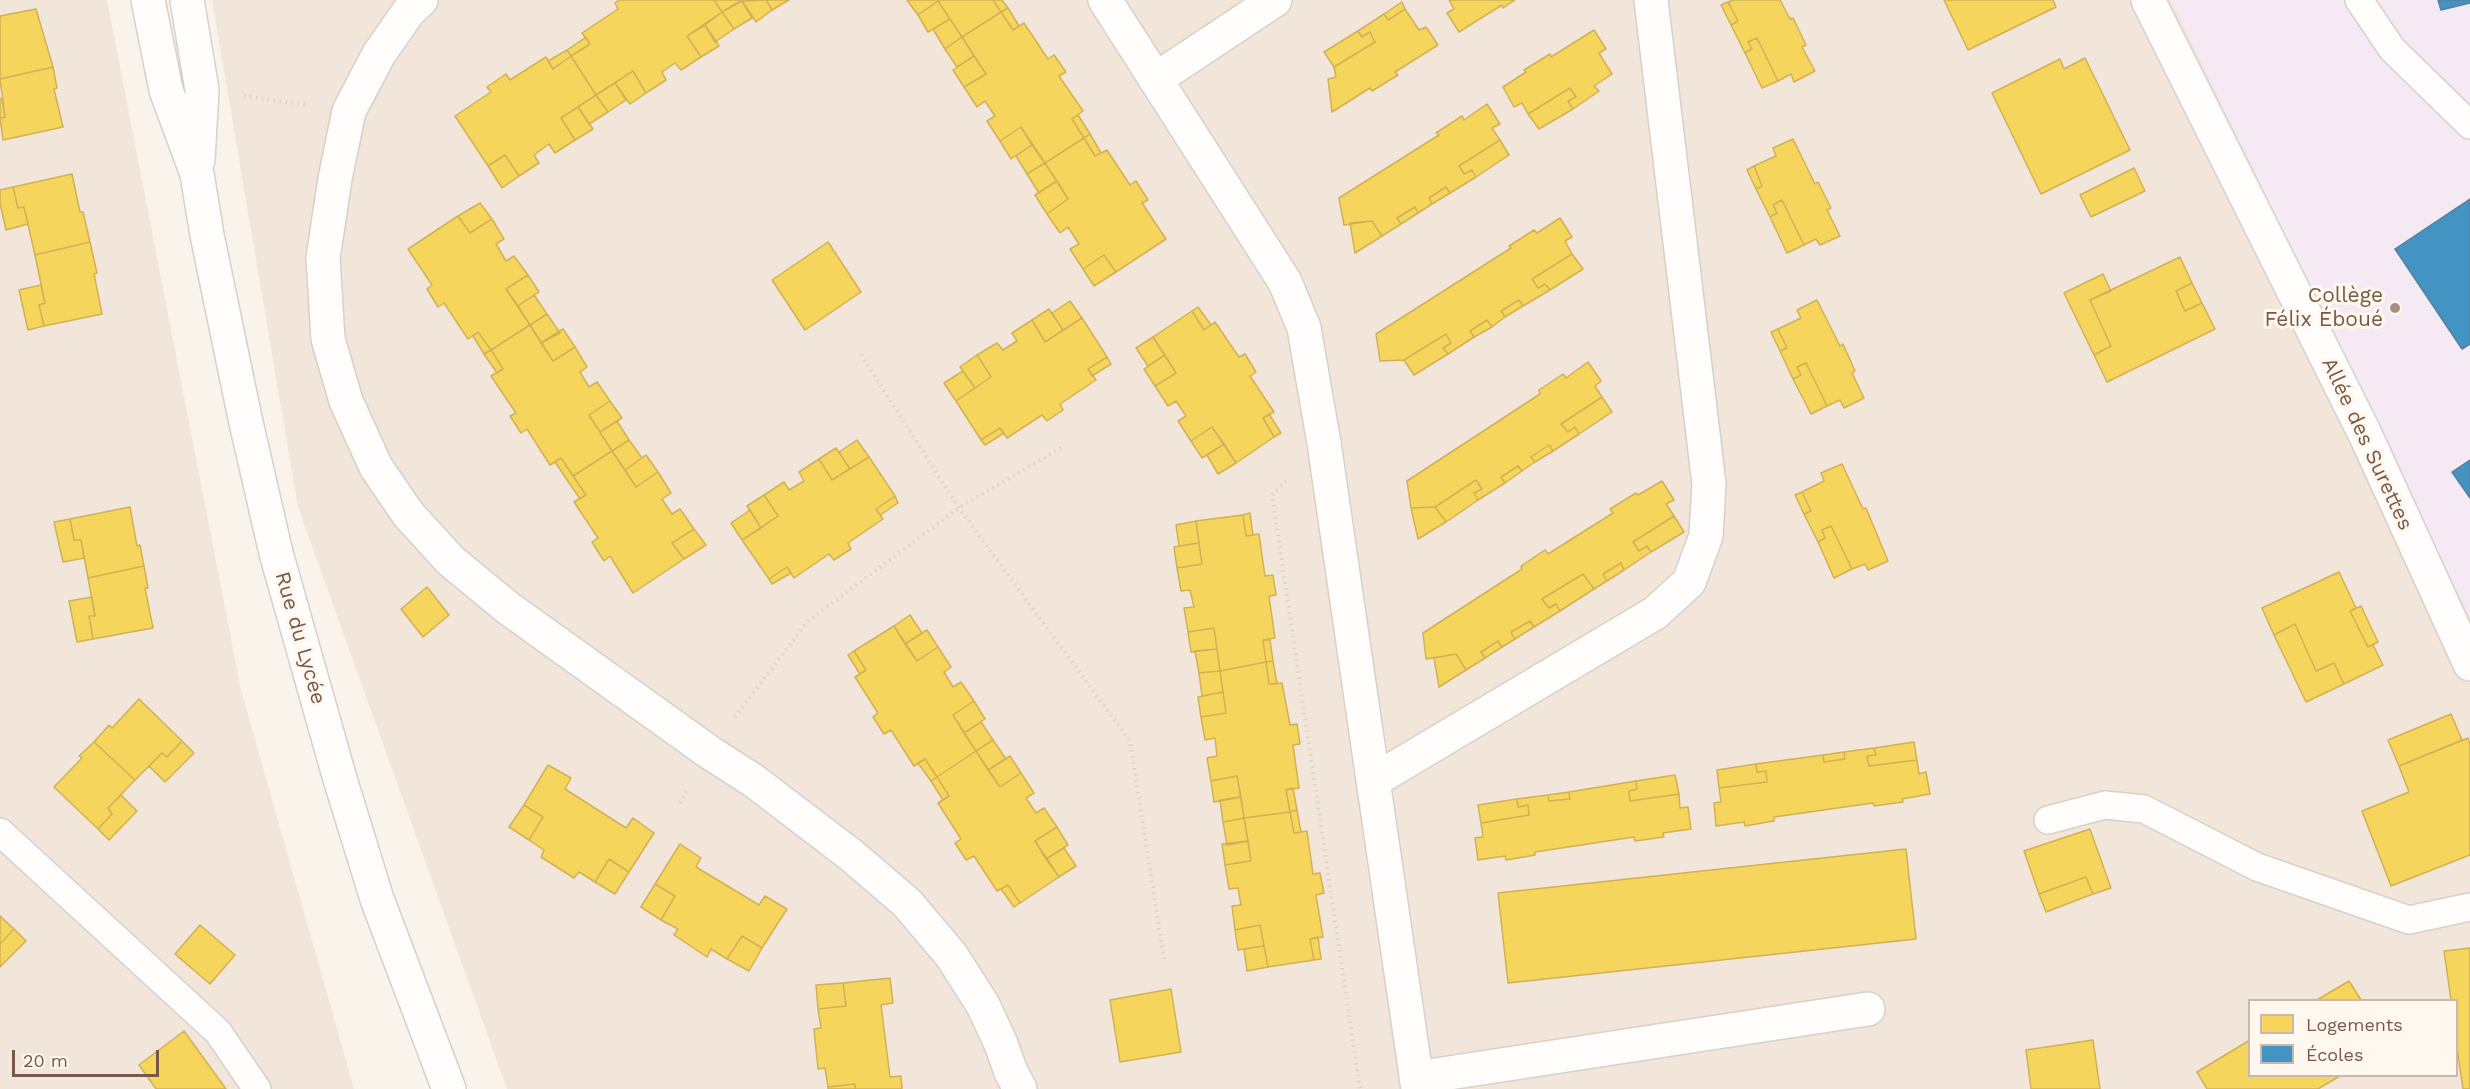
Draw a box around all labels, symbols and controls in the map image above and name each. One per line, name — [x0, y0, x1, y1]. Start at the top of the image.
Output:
place label: Collège Félix Éboué — [2265, 283, 2383, 333]
marker: Collège Félix Éboué — [2388, 301, 2402, 315]
street label: Allée des Surettes — [2316, 354, 2418, 534]
street label: Rue du Lycée — [269, 569, 331, 707]
legend — [2248, 999, 2458, 1077]
text: Logements — [2306, 1014, 2403, 1035]
scale bar — [15, 1038, 162, 1076]
text: Écoles — [2306, 1044, 2363, 1065]
text: 20 m — [23, 1050, 68, 1071]

